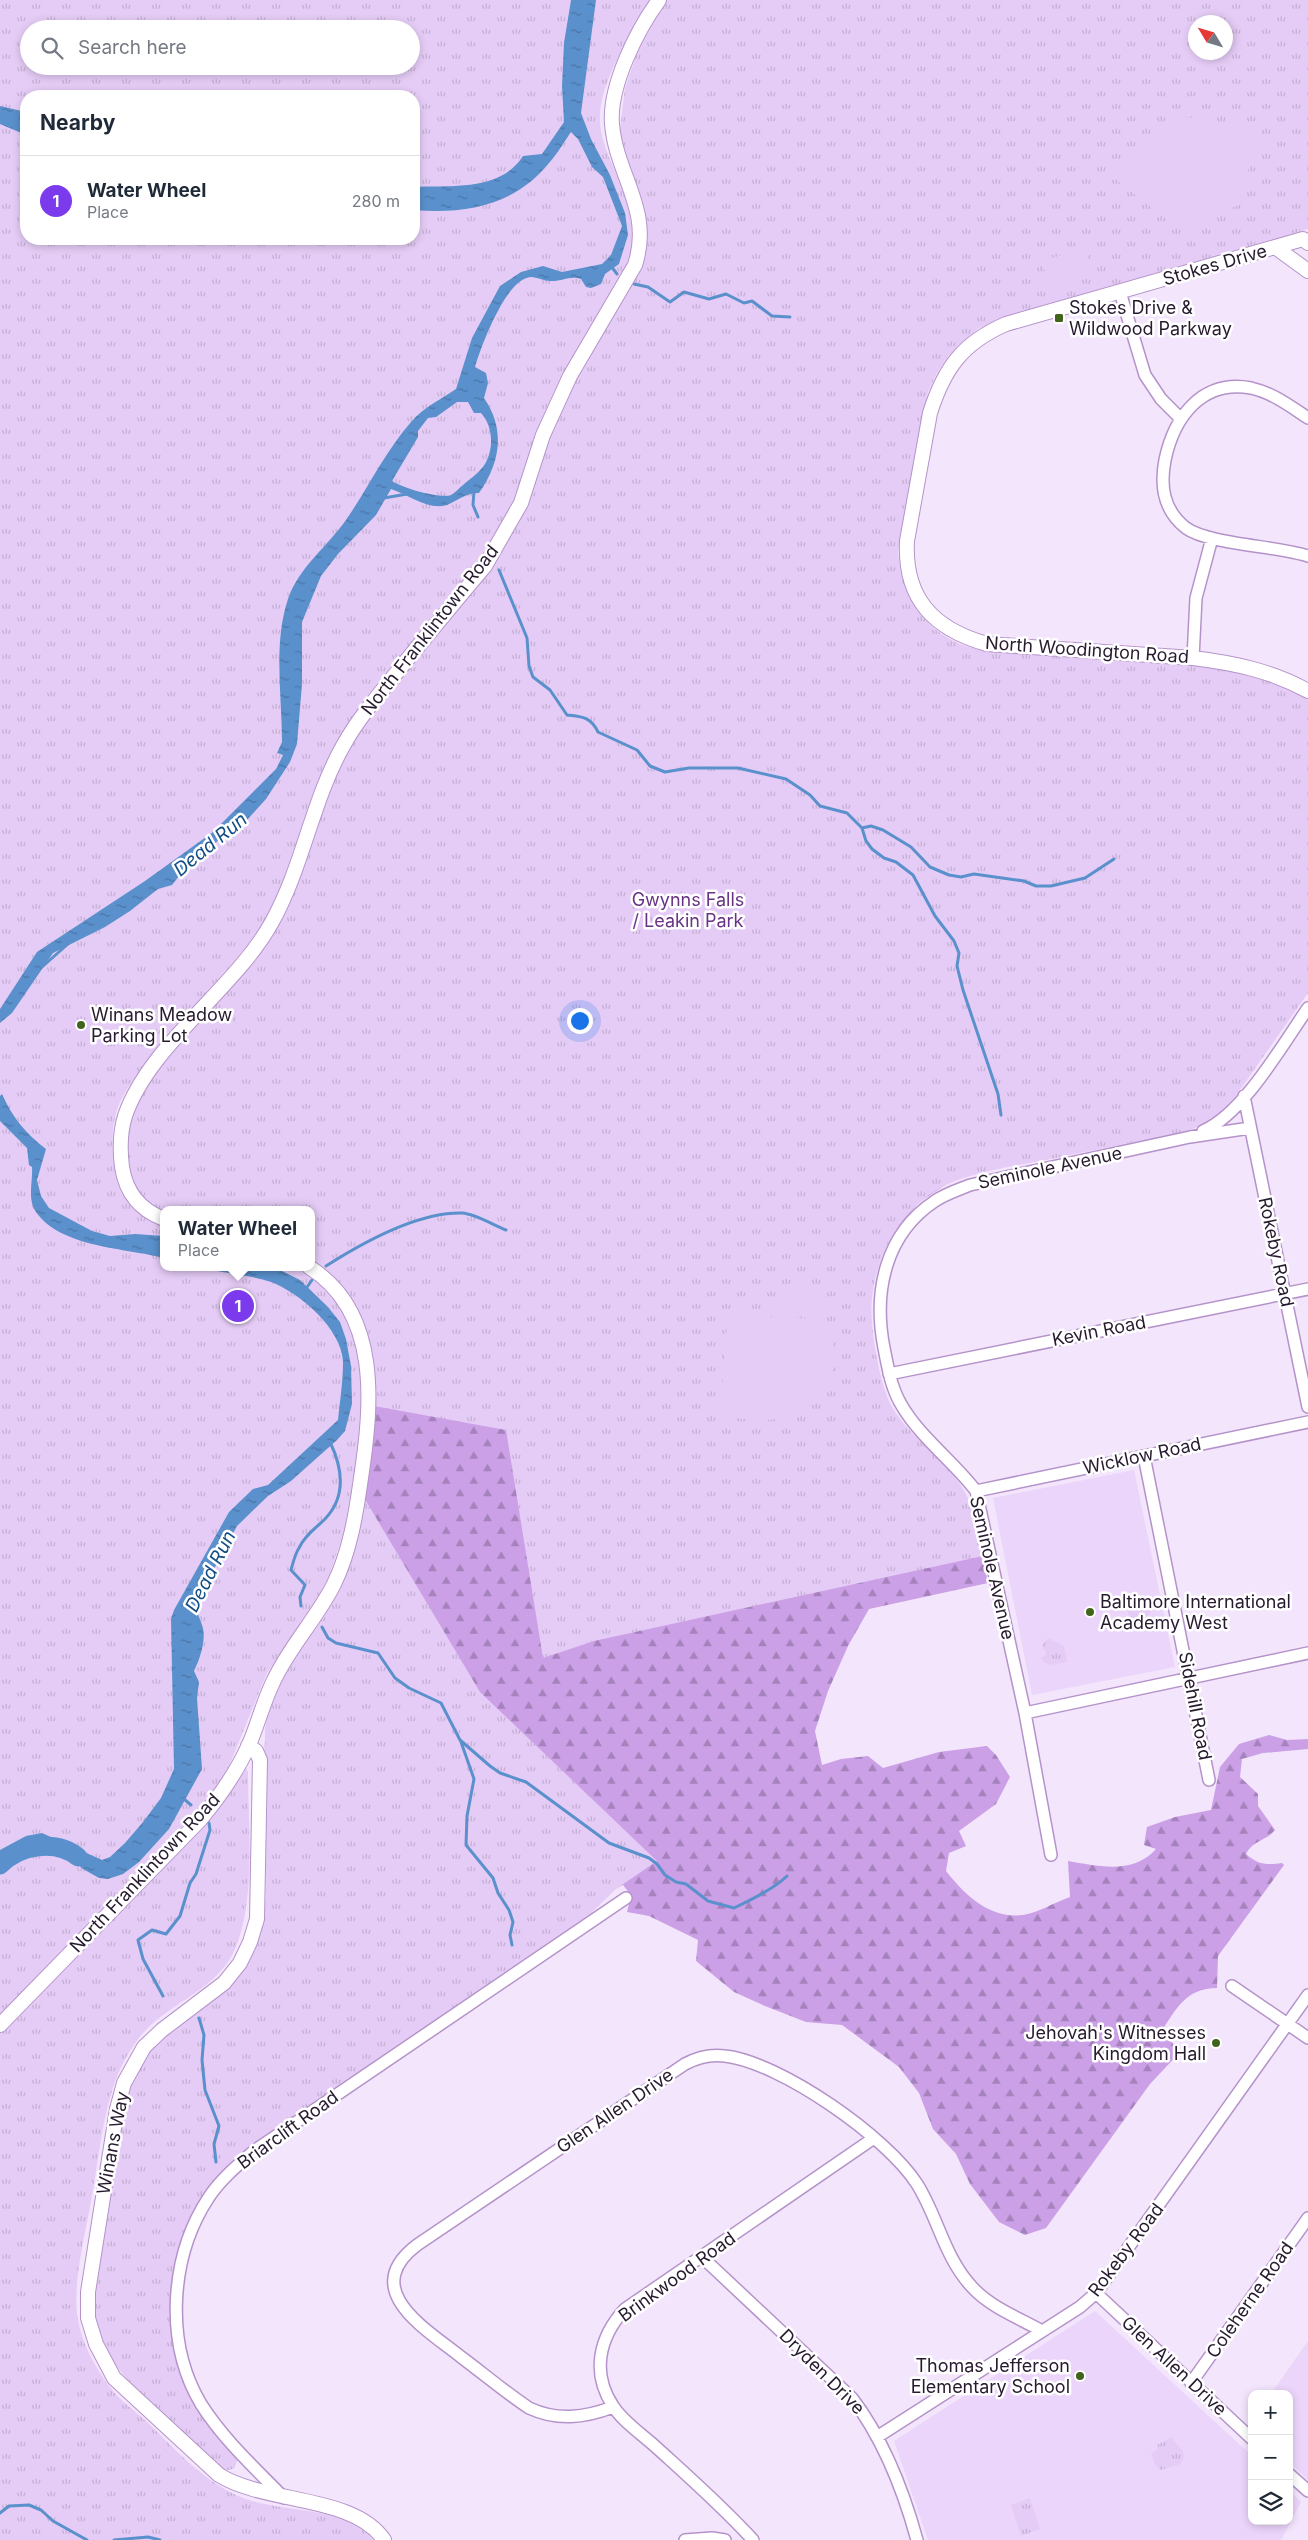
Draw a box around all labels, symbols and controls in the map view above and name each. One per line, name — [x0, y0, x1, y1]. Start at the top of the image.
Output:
north arrow — [1188, 15, 1233, 60]
search box — [20, 20, 420, 75]
icon: search — [38, 34, 66, 62]
text: Search here — [78, 36, 187, 59]
text: Nearby — [40, 110, 115, 135]
text: Water Wheel — [87, 179, 206, 202]
text: 1 — [53, 191, 59, 211]
text: 280 m — [352, 191, 400, 211]
text: Place — [87, 202, 129, 222]
street label: Stokes Drive — [1160, 240, 1269, 289]
place label: Stokes Drive & Wildwood Parkway — [1069, 297, 1232, 339]
marker: Stokes Drive & Wildwood Parkway — [1053, 312, 1065, 324]
street label: North Franklintown Road — [357, 541, 502, 719]
street label: North Woodington Road — [985, 632, 1190, 667]
water label: Dead Run — [169, 808, 252, 881]
park label: Gwynns Falls / Leakin Park — [632, 889, 744, 931]
place label: Winans Meadow Parking Lot — [91, 1004, 233, 1046]
your location — [567, 1008, 593, 1034]
marker: Winans Meadow Parking Lot — [75, 1019, 87, 1031]
street label: Seminole Avenue — [976, 1142, 1124, 1193]
street label: Rokeby Road — [1255, 1195, 1298, 1309]
popup — [160, 1206, 315, 1271]
text: Water Wheel — [178, 1217, 297, 1240]
text: Place — [178, 1240, 219, 1260]
pin: 1 — [222, 1287, 254, 1325]
street label: Kevin Road — [1050, 1311, 1148, 1350]
street label: Wicklow Road — [1081, 1433, 1203, 1478]
street label: Seminole Avenue — [966, 1494, 1019, 1642]
water label: Dead Run — [180, 1527, 241, 1616]
place label: Baltimore International Academy West — [1100, 1591, 1291, 1633]
marker: Baltimore International Academy West — [1084, 1606, 1096, 1618]
street label: Sidehill Road — [1175, 1650, 1216, 1762]
street label: North Franklintown Road — [65, 1789, 224, 1957]
place label: Jehovah's Witnesses Kingdom Hall — [1025, 2022, 1206, 2064]
marker: Jehovah's Witnesses Kingdom Hall — [1210, 2037, 1222, 2049]
street label: Glen Allen Drive — [552, 2064, 677, 2157]
street label: Briarclift Road — [233, 2086, 342, 2173]
street label: Winans Way — [92, 2089, 133, 2196]
street label: Rokeby Road — [1084, 2199, 1167, 2300]
street label: Brinkwood Road — [614, 2227, 739, 2326]
street label: Coleherne Road — [1202, 2238, 1297, 2362]
street label: Glen Allen Drive — [1117, 2312, 1231, 2420]
street label: Dryden Drive — [775, 2325, 869, 2419]
place label: Thomas Jefferson Elementary School — [911, 2355, 1070, 2397]
marker: Thomas Jefferson Elementary School — [1074, 2370, 1086, 2382]
map controls — [1248, 2390, 1293, 2525]
button: + — [1248, 2390, 1293, 2435]
button: − — [1248, 2435, 1293, 2480]
button: layers — [1248, 2480, 1293, 2525]

